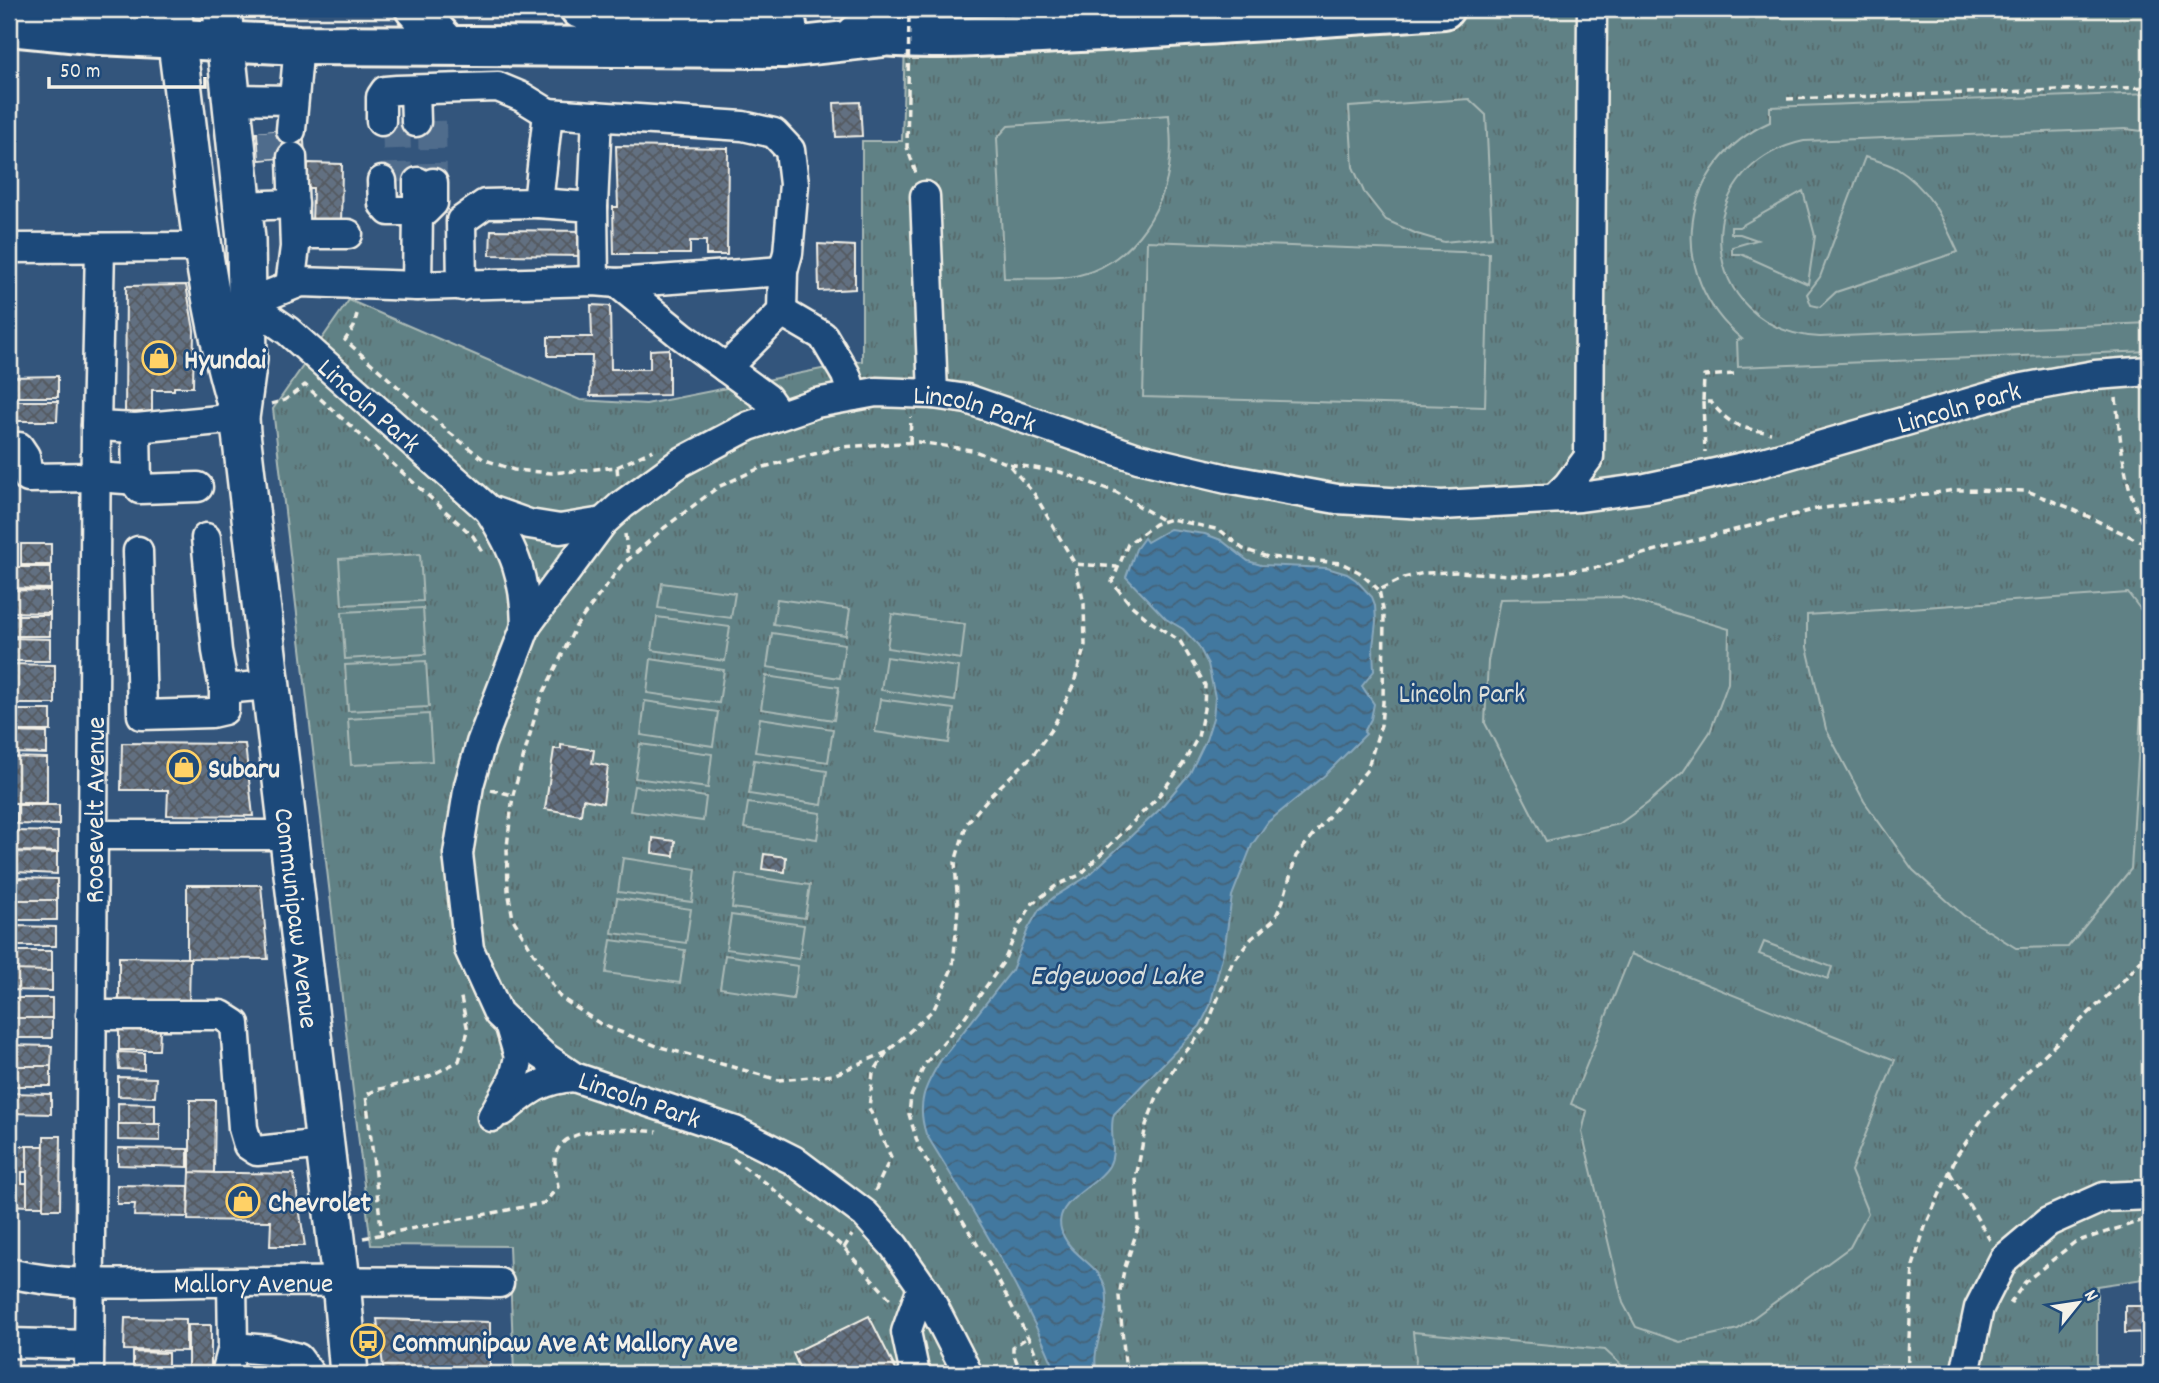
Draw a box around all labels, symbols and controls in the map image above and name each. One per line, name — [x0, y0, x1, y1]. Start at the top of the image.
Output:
scale bar — [49, 46, 205, 90]
text: 50 m — [60, 58, 100, 88]
shop icon: Hyundai — [140, 339, 178, 377]
place label: Hyundai — [184, 343, 266, 383]
street label: Lincoln Park — [306, 351, 428, 465]
street label: Lincoln Park — [1893, 374, 2026, 447]
street label: Lincoln Park — [912, 378, 1041, 446]
park label: Lincoln Park — [1399, 677, 1525, 717]
street label: Roosevelt Avenue — [77, 717, 119, 904]
shop icon: Subaru — [165, 748, 203, 786]
place label: Subaru — [208, 752, 280, 792]
street label: Communipaw Avenue — [260, 806, 326, 1031]
water label: Edgewood Lake — [1030, 957, 1204, 1000]
street label: Lincoln Park — [572, 1063, 705, 1142]
shop icon: Chevrolet — [224, 1182, 262, 1220]
place label: Chevrolet — [268, 1186, 371, 1226]
street label: Mallory Avenue — [173, 1266, 333, 1308]
north arrow — [2044, 1268, 2114, 1338]
text: N — [2076, 1285, 2104, 1307]
bus stop icon: Communipaw Ave At Mallory Ave — [349, 1322, 387, 1360]
place label: Communipaw Ave At Mallory Ave — [392, 1326, 738, 1366]

